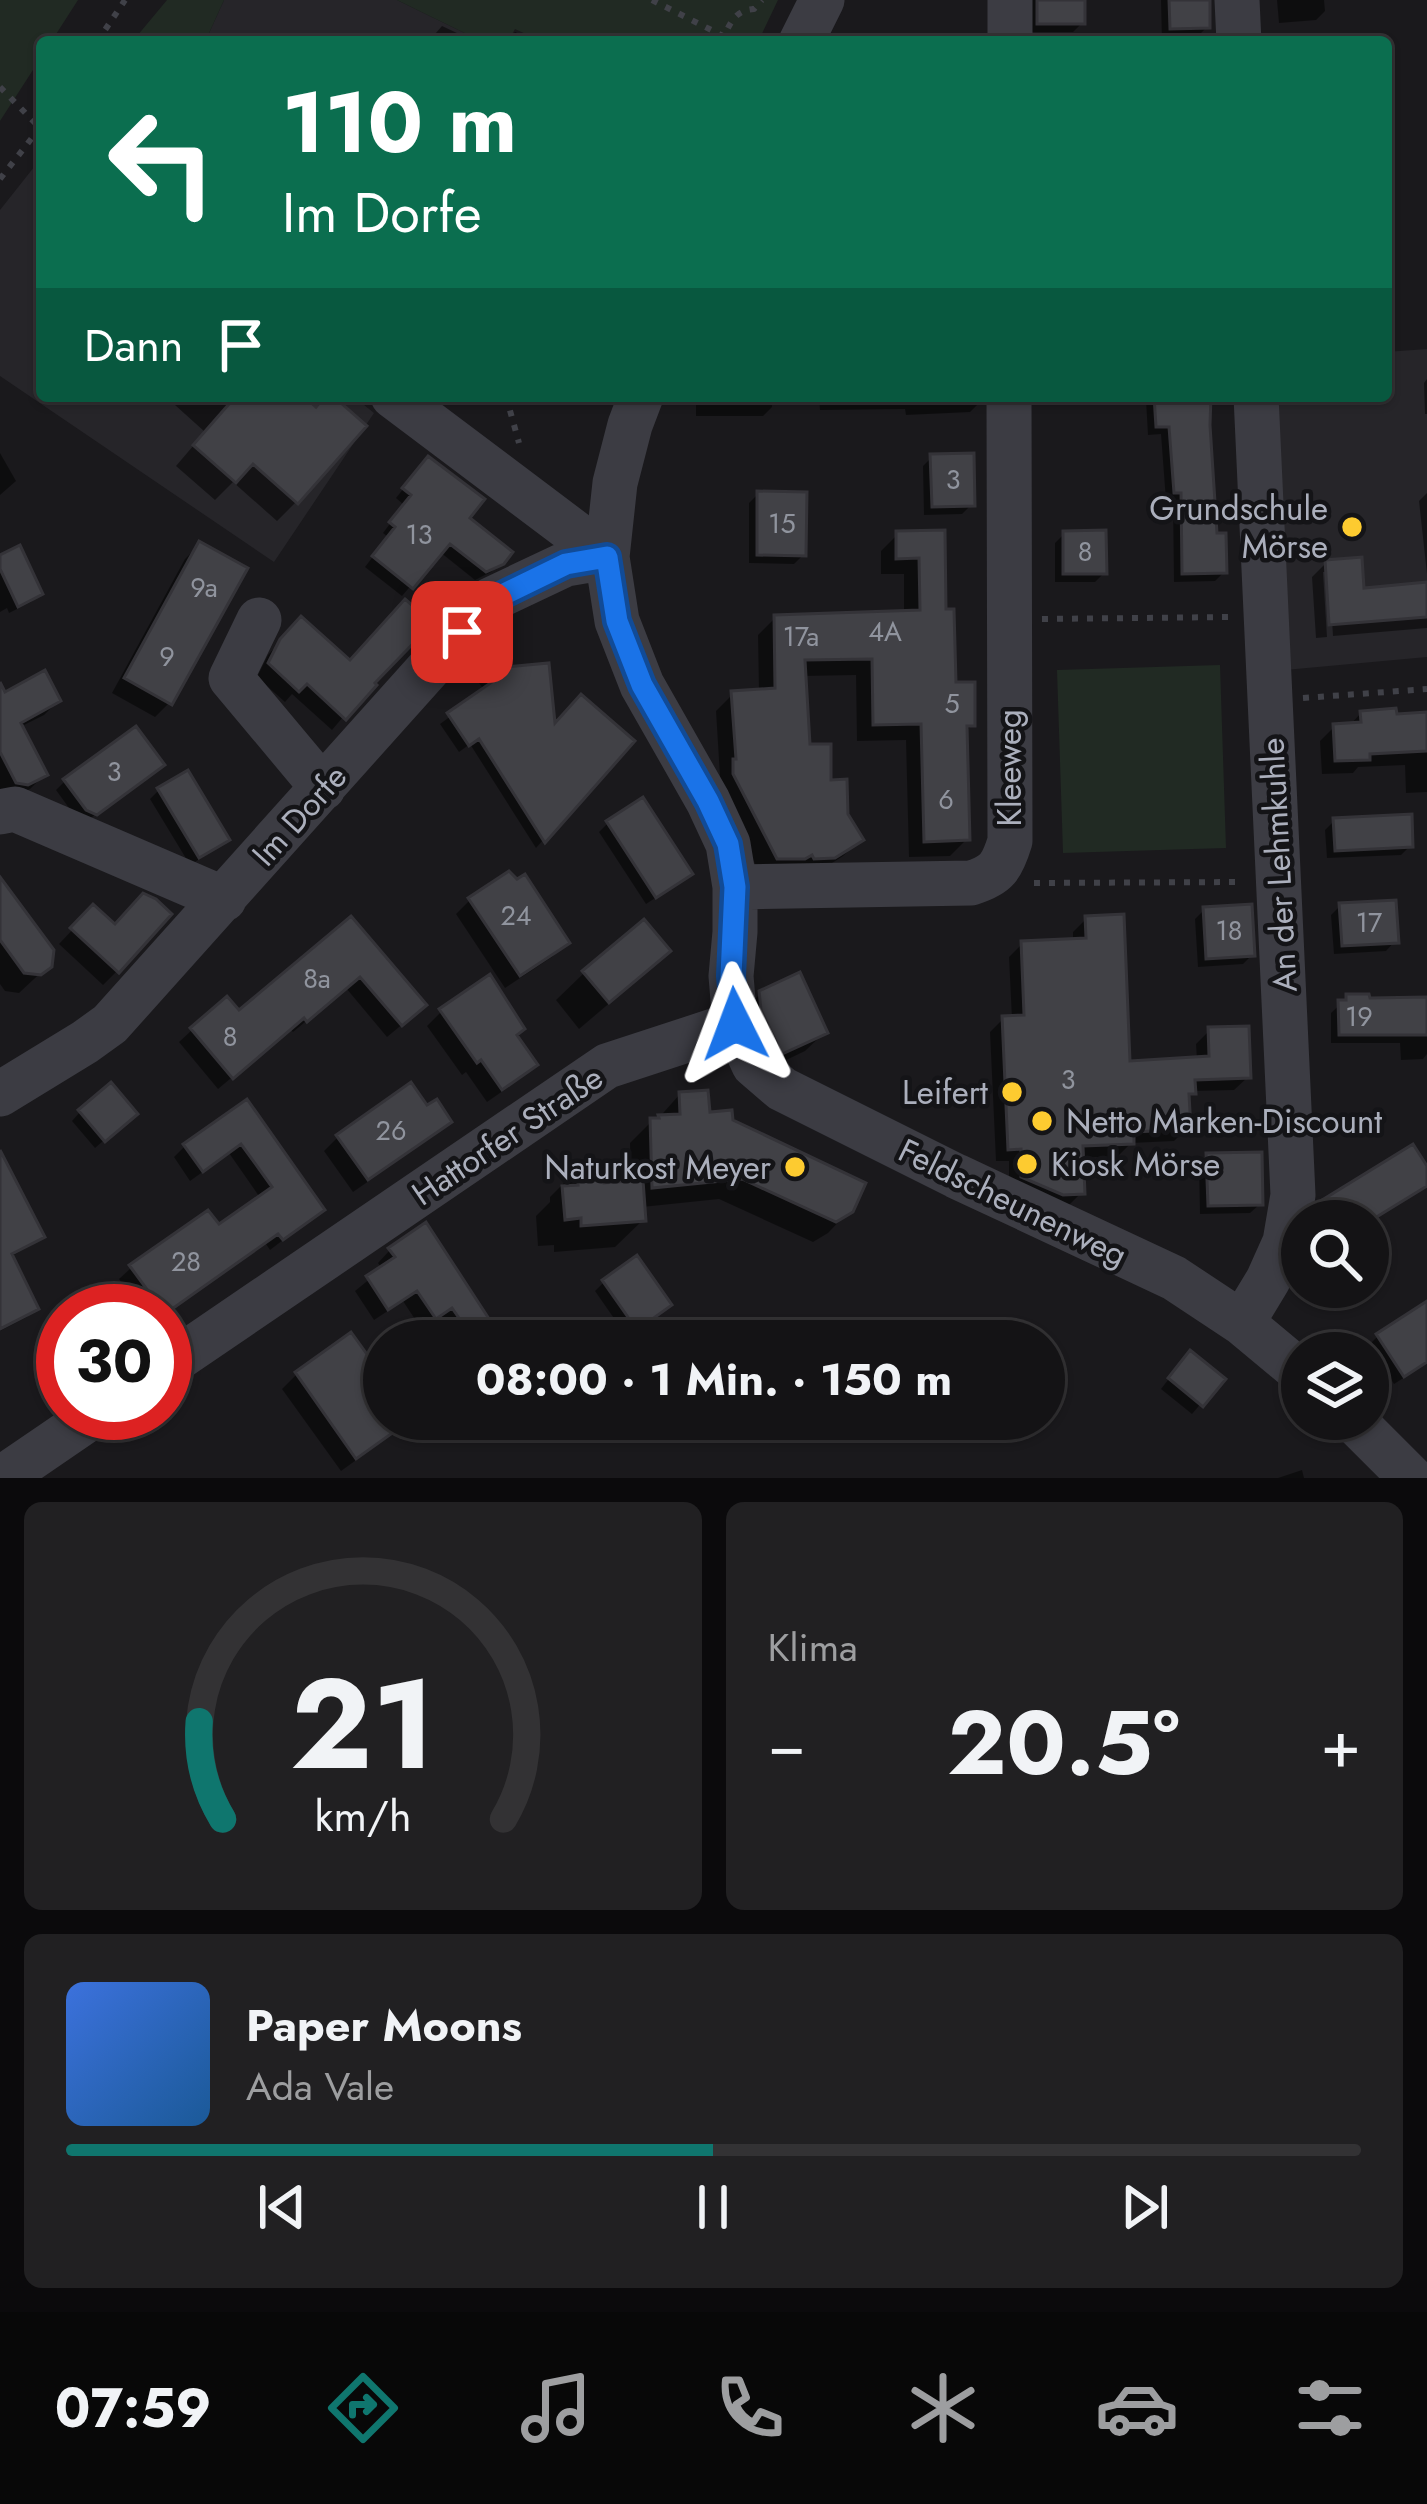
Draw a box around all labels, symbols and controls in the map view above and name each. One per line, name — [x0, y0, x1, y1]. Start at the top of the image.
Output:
text: 110 m — [282, 62, 517, 184]
icon: left — [84, 84, 240, 240]
text: Im Dorfe — [282, 174, 482, 252]
icon: arrive — [208, 312, 274, 378]
text: Dann — [84, 313, 184, 378]
house number: 3 — [946, 460, 960, 499]
place label: Grundschule Mörse — [1149, 485, 1328, 570]
house number: 15 — [768, 504, 796, 543]
marker: Grundschule Mörse — [1339, 514, 1365, 540]
house number: 13 — [406, 515, 432, 554]
house number: 8 — [1078, 532, 1092, 571]
house number: 9a — [190, 568, 218, 607]
pin — [411, 581, 513, 683]
icon: arrive — [429, 599, 495, 665]
house number: 4A — [868, 612, 902, 651]
house number: 17a — [783, 617, 819, 656]
house number: 9 — [159, 637, 175, 676]
house number: 5 — [944, 684, 960, 723]
street label: Kleeweg — [986, 709, 1033, 827]
street label: An der Lehmkuhle — [1248, 737, 1309, 993]
house number: 3 — [107, 752, 121, 791]
street label: Im Dorfe — [241, 754, 358, 876]
house number: 6 — [938, 780, 954, 819]
house number: 24 — [500, 896, 532, 935]
house number: 17 — [1356, 903, 1383, 942]
house number: 18 — [1216, 911, 1242, 950]
house number: 8a — [303, 959, 331, 998]
position arrow — [672, 961, 798, 1087]
house number: 19 — [1345, 997, 1373, 1036]
house number: 8 — [223, 1017, 237, 1056]
street label: Hattorfer Straße — [402, 1054, 612, 1217]
house number: 3 — [1061, 1060, 1075, 1099]
place label: Leifert — [902, 1069, 988, 1116]
marker: Leifert — [999, 1079, 1025, 1105]
place label: Netto Marken-Discount — [1066, 1098, 1382, 1145]
marker: Netto Marken-Discount — [1029, 1108, 1055, 1134]
house number: 26 — [376, 1111, 406, 1150]
street label: Feldscheunenweg — [891, 1127, 1135, 1278]
place label: Kiosk Mörse — [1051, 1141, 1220, 1188]
place label: Naturkost Meyer — [544, 1144, 772, 1191]
marker: Kiosk Mörse — [1014, 1151, 1040, 1177]
marker: Naturkost Meyer — [782, 1154, 808, 1180]
map controls — [1281, 1200, 1389, 1440]
button: search — [1281, 1200, 1389, 1308]
house number: 28 — [171, 1242, 201, 1281]
speed limit sign: 30 — [36, 1284, 192, 1440]
button: layers — [1281, 1332, 1389, 1440]
text: 08:00 · 1 Min. · 150 m — [476, 1347, 952, 1412]
text: Klima — [768, 1619, 858, 1676]
text: 21 — [290, 1634, 435, 1815]
text: 20.5° — [947, 1678, 1180, 1808]
text: − — [768, 1696, 806, 1792]
text: + — [1320, 1696, 1361, 1792]
text: km/h — [314, 1785, 411, 1847]
text: Paper Moons — [246, 1993, 522, 2058]
text: Ada Vale — [246, 2058, 394, 2115]
icon: previous — [249, 2174, 315, 2240]
icon: pause — [680, 2174, 746, 2240]
icon: next — [1112, 2174, 1178, 2240]
icon: directions — [321, 2366, 405, 2450]
icon: music — [514, 2366, 598, 2450]
icon: phone — [708, 2366, 792, 2450]
icon: climate — [901, 2366, 985, 2450]
icon: car — [1095, 2366, 1179, 2450]
icon: filters — [1288, 2366, 1372, 2450]
text: 07:59 — [55, 2369, 211, 2447]

